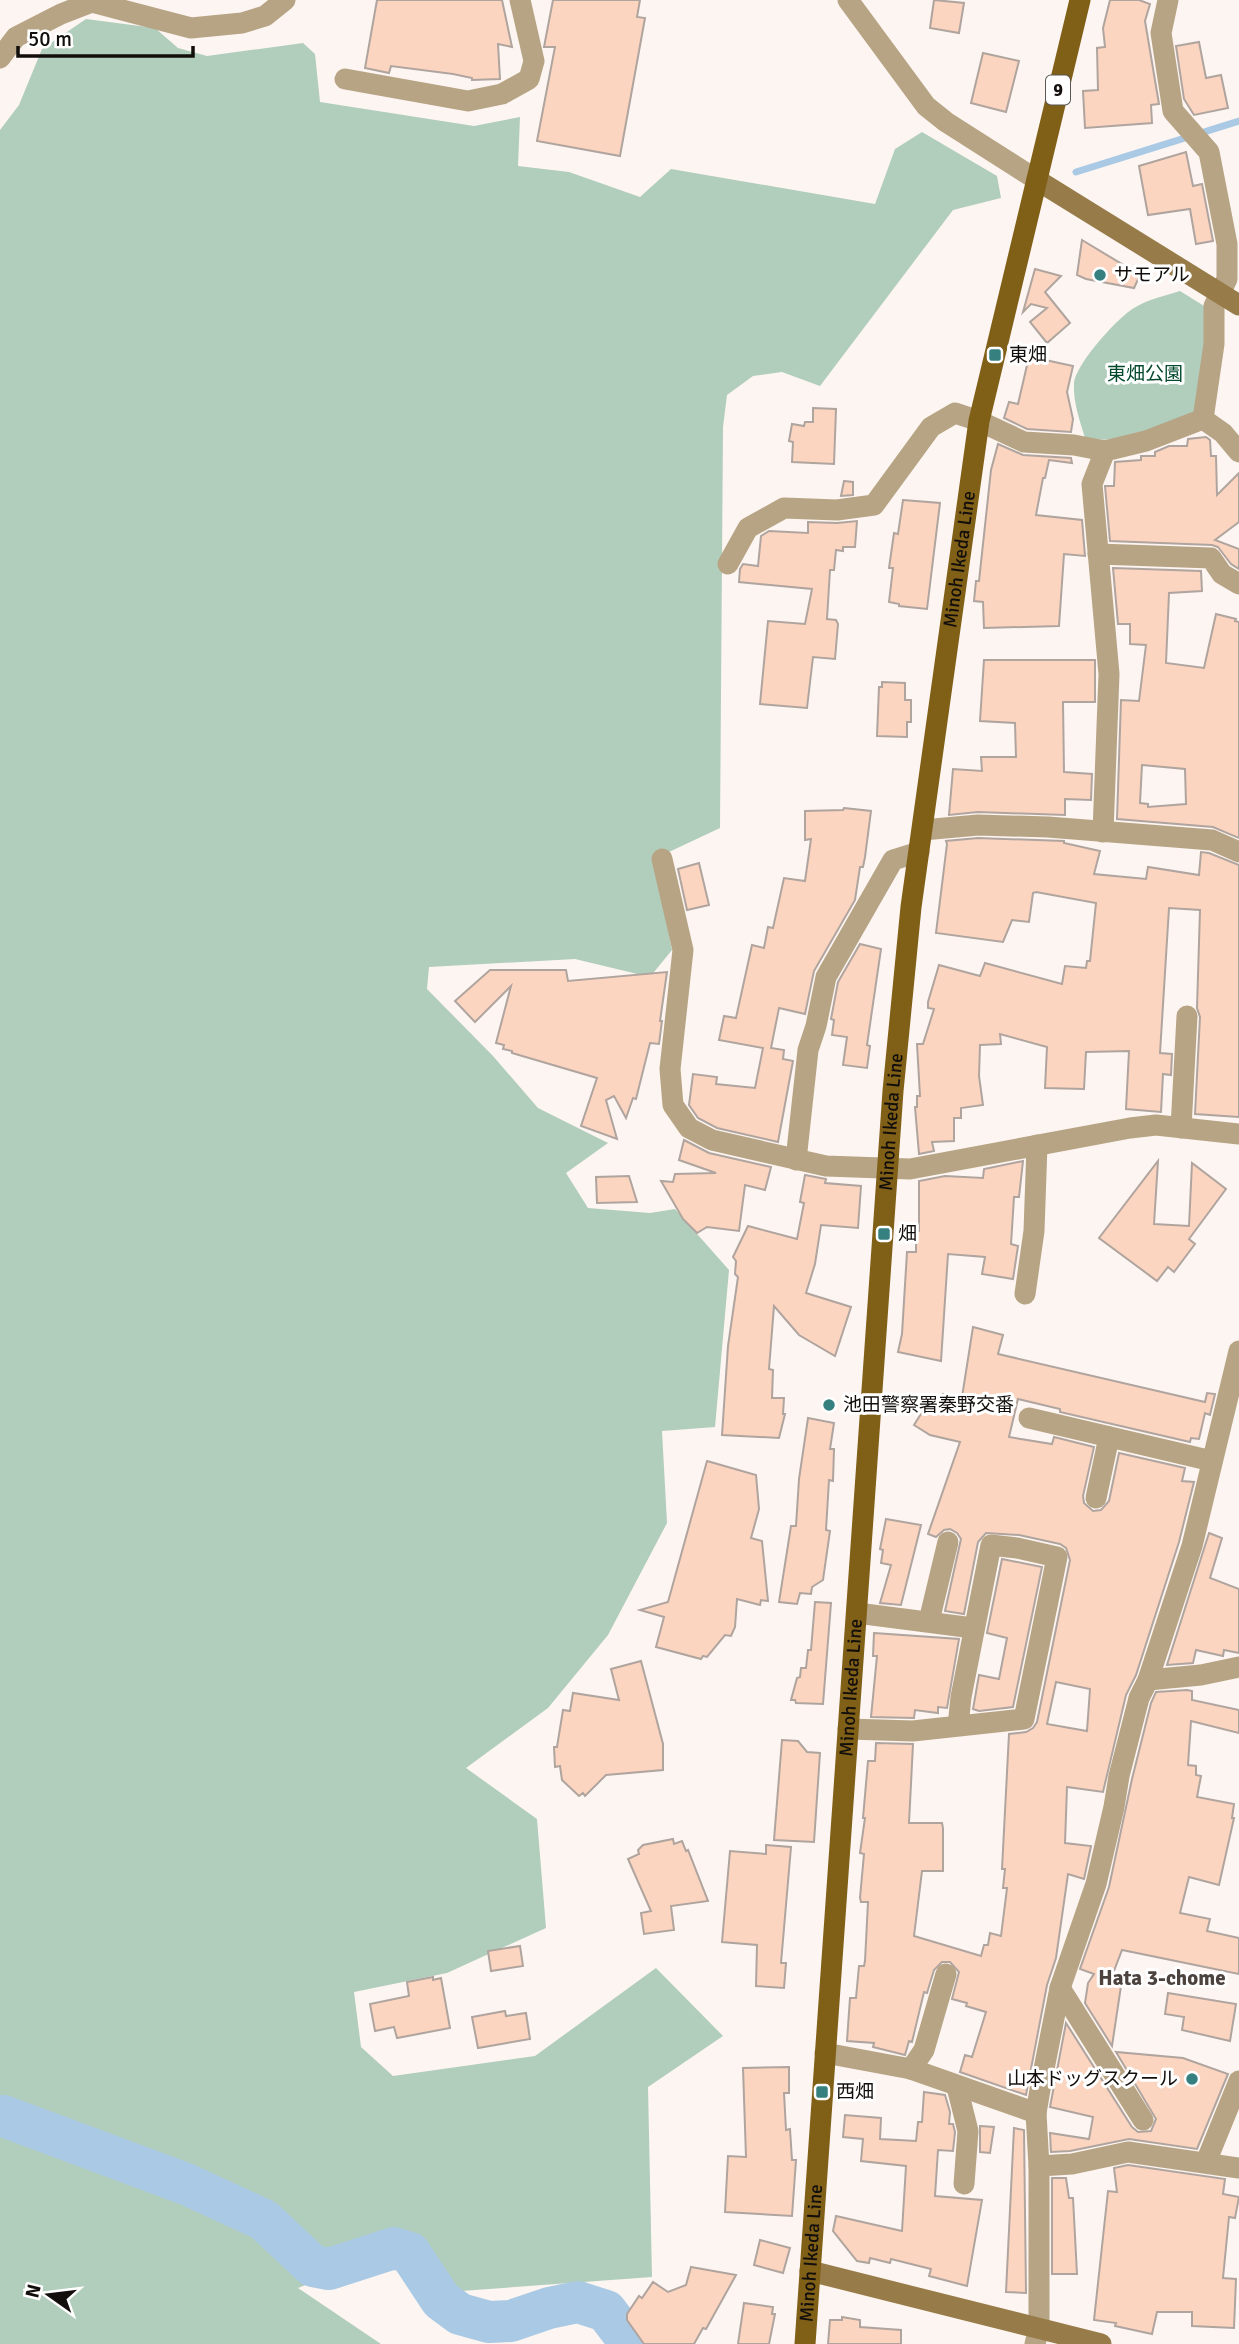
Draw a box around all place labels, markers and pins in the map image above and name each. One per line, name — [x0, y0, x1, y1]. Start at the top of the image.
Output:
place label: サモアル — [1114, 263, 1190, 287]
marker: サモアル — [1092, 267, 1108, 283]
place label: 東畑 — [1009, 343, 1047, 367]
marker: 東畑 — [987, 347, 1003, 363]
place label: 畑 — [898, 1222, 917, 1246]
marker: 畑 — [876, 1226, 892, 1242]
place label: 池田警察署秦野交番 — [843, 1393, 1014, 1417]
marker: 池田警察署秦野交番 — [821, 1397, 837, 1413]
place label: 山本ドッグスクール — [1007, 2067, 1178, 2091]
marker: 山本ドッグスクール — [1184, 2071, 1200, 2087]
place label: 西畑 — [836, 2080, 874, 2104]
marker: 西畑 — [814, 2084, 830, 2100]

